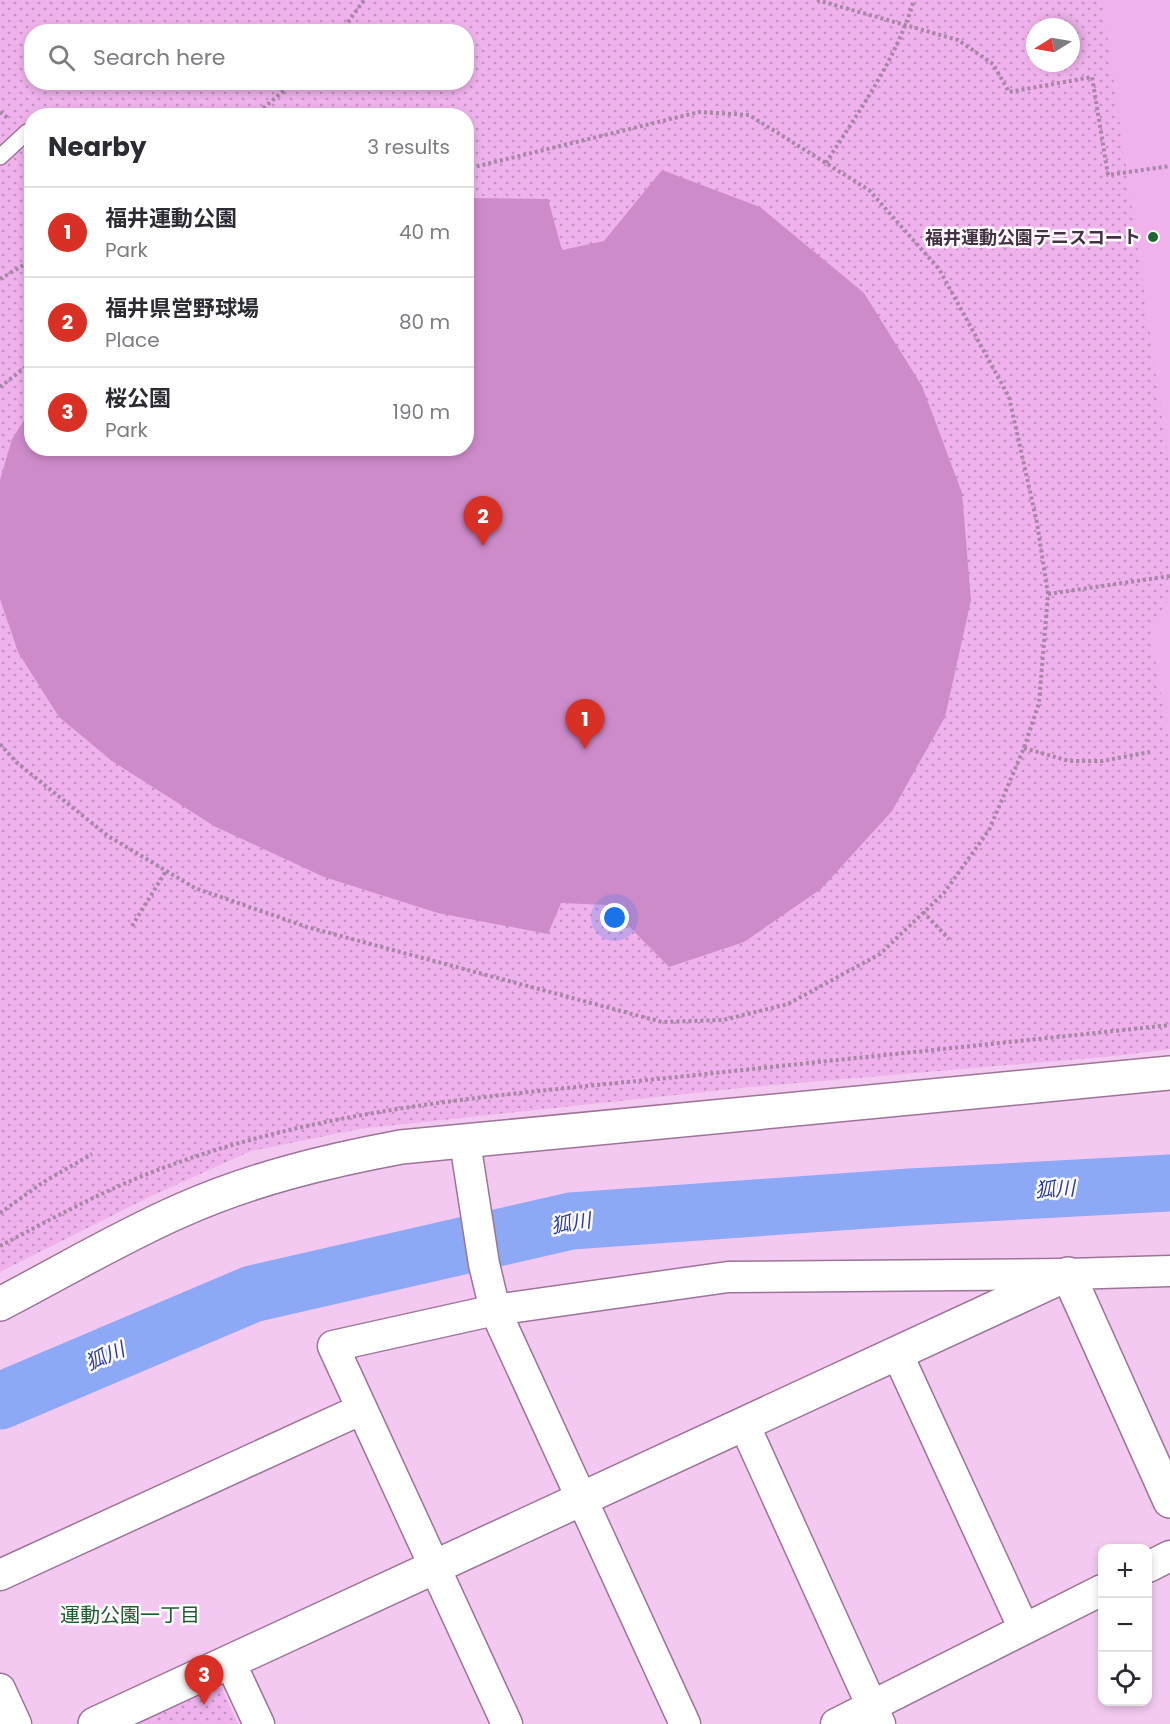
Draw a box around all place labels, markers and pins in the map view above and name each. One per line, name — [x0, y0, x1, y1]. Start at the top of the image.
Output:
place label: 福井運動公園テニスコート — [925, 225, 1141, 250]
marker: 福井運動公園テニスコート — [1146, 230, 1160, 244]
pin: 2 — [464, 496, 502, 546]
pin: 1 — [566, 700, 604, 749]
pin: 3 — [184, 1656, 224, 1705]

